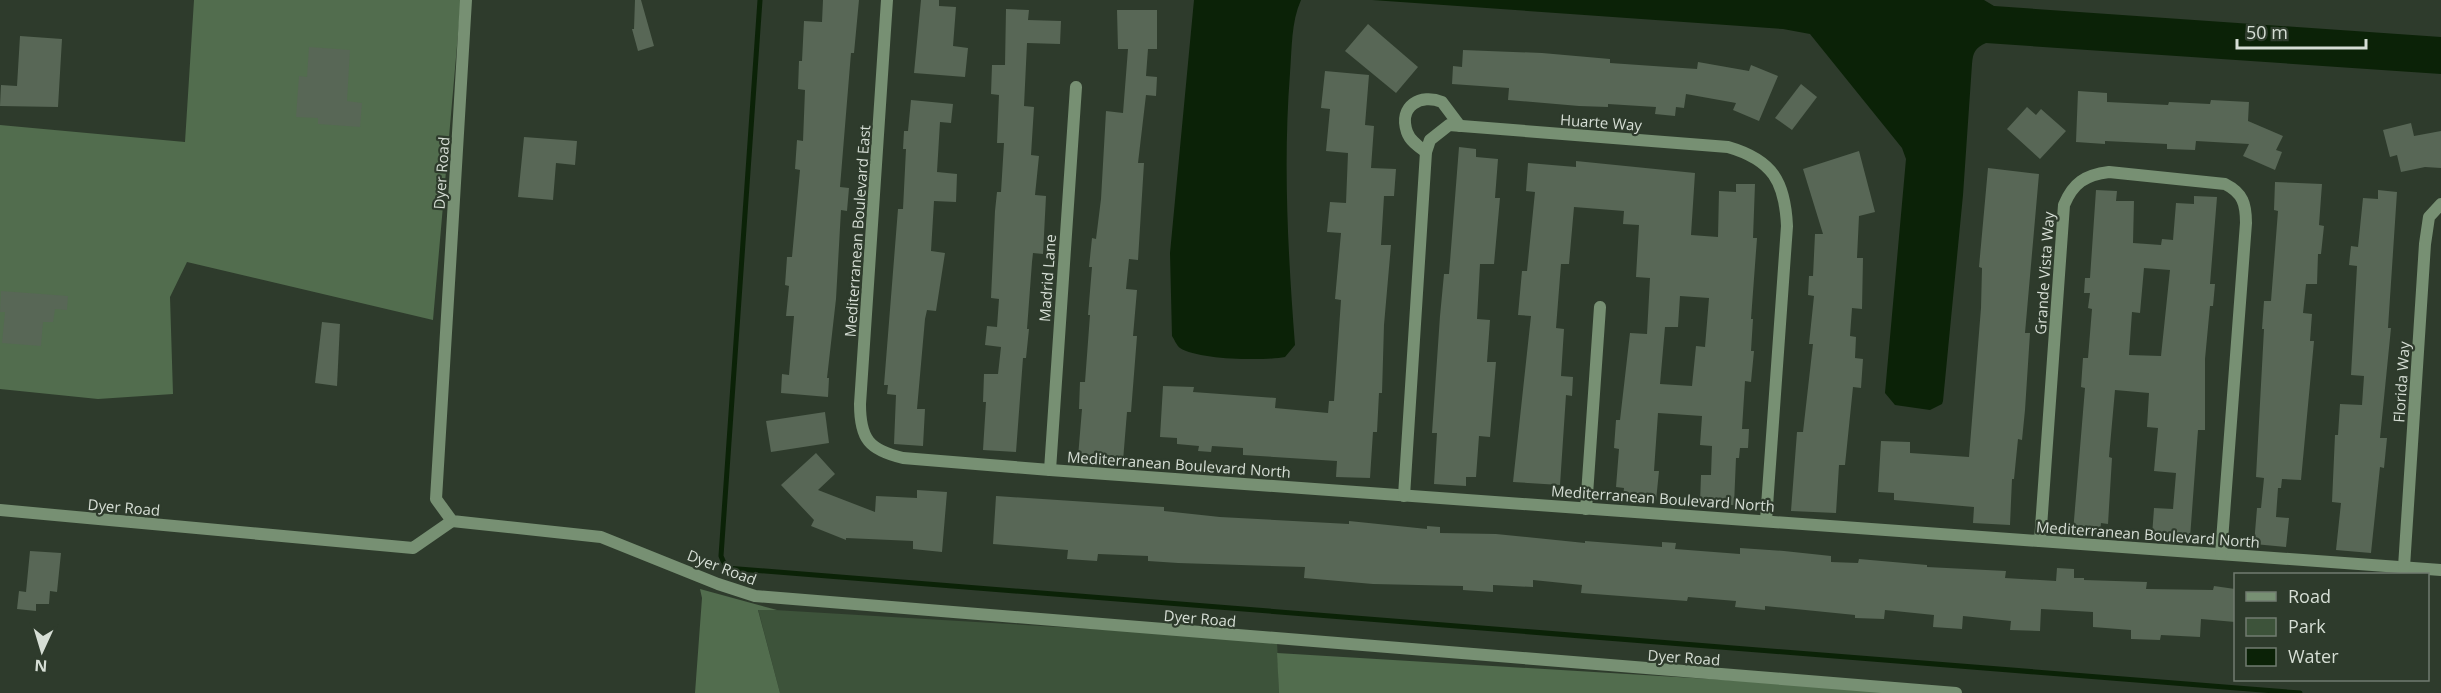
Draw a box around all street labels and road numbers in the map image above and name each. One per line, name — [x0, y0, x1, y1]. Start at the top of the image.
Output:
street label: Huarte Way — [1559, 109, 1643, 135]
street label: Mediterranean Boulevard East — [840, 124, 874, 338]
street label: Dyer Road — [428, 136, 454, 210]
street label: Grande Vista Way — [2030, 210, 2058, 335]
street label: Madrid Lane — [1034, 234, 1060, 322]
street label: Florida Way — [2388, 340, 2414, 423]
street label: Mediterranean Boulevard North — [1066, 446, 1292, 482]
street label: Mediterranean Boulevard North — [1550, 480, 1776, 516]
street label: Dyer Road — [87, 494, 161, 520]
street label: Mediterranean Boulevard North — [2035, 516, 2261, 552]
street label: Dyer Road — [685, 545, 759, 589]
street label: Dyer Road — [1163, 605, 1237, 631]
street label: Dyer Road — [1647, 644, 1721, 670]

